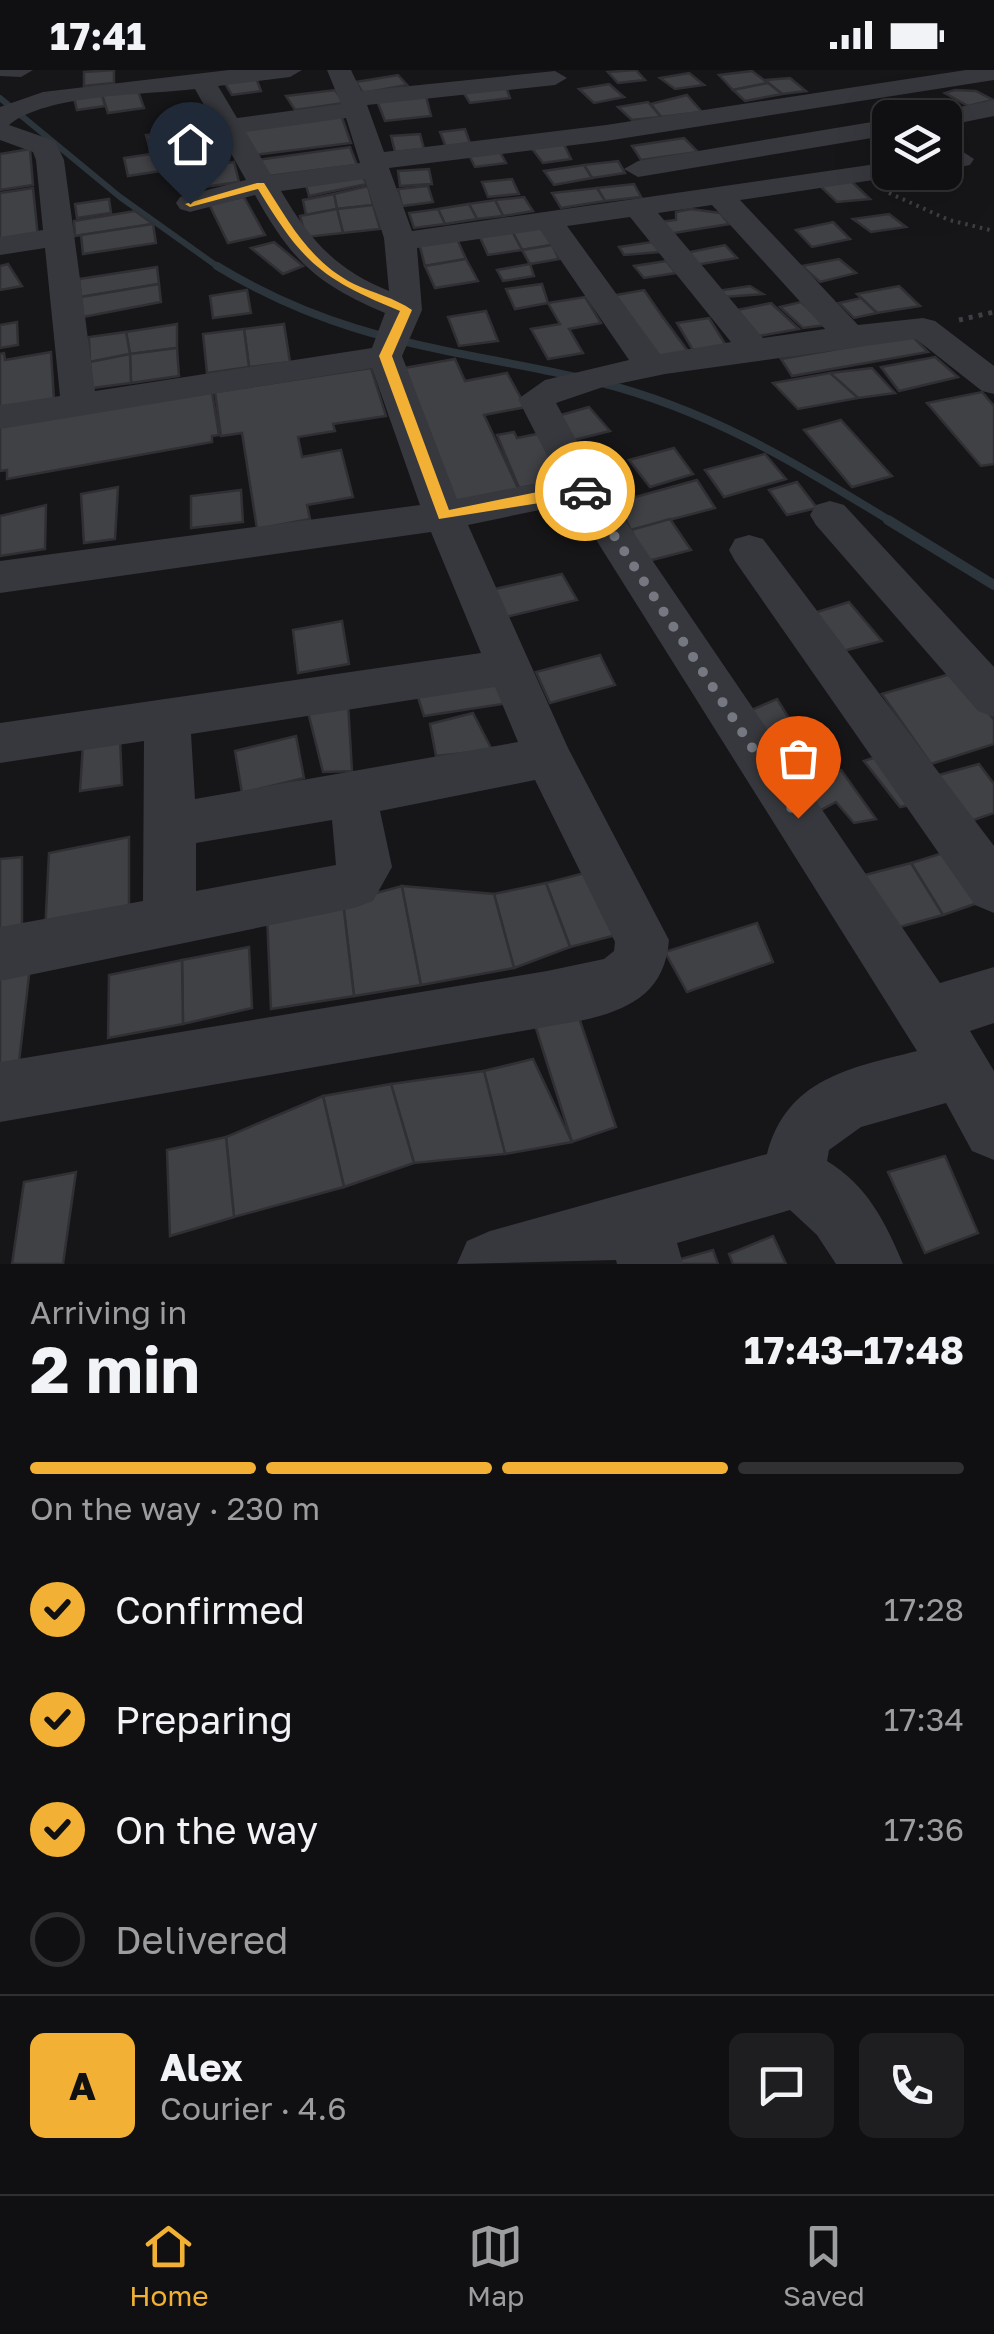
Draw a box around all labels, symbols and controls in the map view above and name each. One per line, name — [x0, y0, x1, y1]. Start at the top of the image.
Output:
text: 17:41 — [50, 13, 146, 58]
map controls — [872, 100, 962, 190]
button: layers — [872, 100, 962, 190]
pin — [148, 102, 233, 205]
icon: home — [163, 117, 218, 172]
courier — [535, 441, 635, 541]
icon: car — [558, 464, 613, 519]
pin — [756, 716, 841, 819]
icon: bag — [771, 731, 826, 786]
text: Arriving in — [30, 1293, 187, 1331]
text: 17:43–17:48 — [744, 1327, 964, 1372]
text: 2 min — [30, 1329, 200, 1407]
text: On the way · 230 m — [30, 1489, 320, 1527]
icon: check — [30, 1582, 85, 1637]
text: Confirmed — [115, 1587, 305, 1632]
text: 17:28 — [884, 1590, 964, 1628]
icon: check — [30, 1692, 85, 1747]
text: Preparing — [115, 1697, 293, 1742]
text: 17:34 — [884, 1700, 964, 1738]
icon: check — [30, 1802, 85, 1857]
text: On the way — [115, 1807, 318, 1852]
text: 17:36 — [884, 1810, 964, 1848]
text: Delivered — [115, 1917, 288, 1962]
button: chat — [729, 2033, 834, 2138]
button: phone — [859, 2033, 964, 2138]
text: Alex — [160, 2044, 243, 2089]
text: A — [69, 2063, 96, 2108]
text: Courier · 4.6 — [160, 2089, 347, 2127]
tab: Home — [129, 2219, 208, 2312]
tab: Map — [467, 2219, 524, 2312]
tab: Saved — [783, 2219, 865, 2312]

